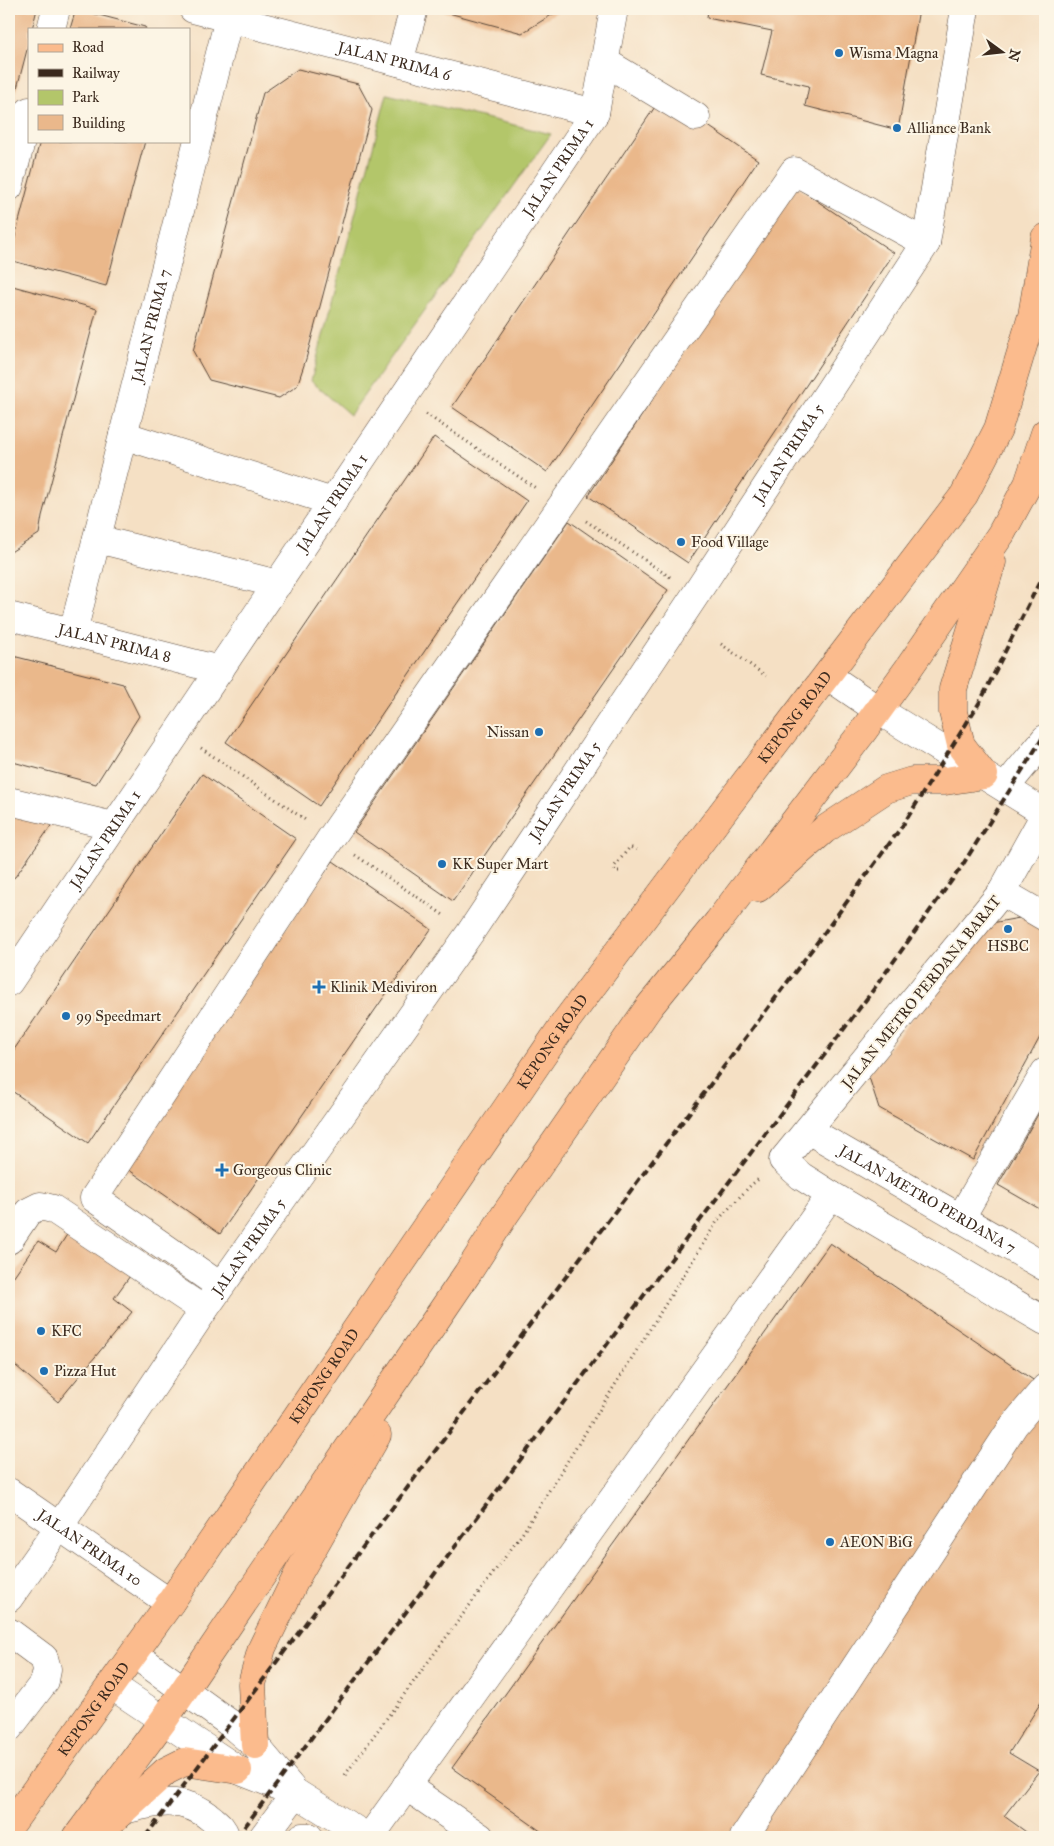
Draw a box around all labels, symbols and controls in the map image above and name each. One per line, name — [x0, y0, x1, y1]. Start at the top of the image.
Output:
legend — [28, 28, 190, 142]
north arrow — [976, 28, 1026, 78]
street label: JALAN PRIMA 6 — [334, 37, 454, 85]
text: Road — [72, 38, 104, 56]
place label: Wisma Magna — [849, 44, 939, 62]
marker: Wisma Magna — [833, 47, 845, 59]
text: N — [1004, 47, 1024, 63]
text: Railway — [72, 64, 121, 82]
text: Park — [72, 88, 99, 106]
text: Building — [72, 114, 126, 132]
street label: JALAN PRIMA 1 — [518, 115, 597, 222]
place label: Alliance Bank — [906, 119, 991, 137]
marker: Alliance Bank — [891, 122, 903, 134]
street label: JALAN PRIMA 7 — [127, 267, 174, 386]
street label: JALAN PRIMA 5 — [748, 400, 827, 508]
street label: JALAN PRIMA 1 — [292, 450, 372, 557]
place label: Food Village — [691, 533, 769, 551]
marker: Food Village — [675, 536, 687, 548]
street label: JALAN PRIMA 8 — [54, 619, 173, 666]
street label: KEPONG ROAD — [754, 667, 836, 767]
place label: Nissan — [487, 723, 529, 741]
marker: Nissan — [533, 726, 545, 738]
street label: JALAN PRIMA 5 — [524, 738, 604, 846]
street label: JALAN PRIMA 1 — [65, 787, 145, 894]
place label: KK Super Mart — [452, 855, 549, 873]
marker: KK Super Mart — [436, 858, 448, 870]
street label: JALAN METRO PERDANA BARAT — [836, 892, 1005, 1094]
marker: HSBC — [1002, 923, 1014, 935]
place label: HSBC — [987, 937, 1029, 955]
place label: Klinik Mediviron — [330, 978, 437, 996]
marker: Klinik Mediviron — [312, 980, 326, 994]
street label: KEPONG ROAD — [513, 991, 592, 1093]
place label: 99 Speedmart — [76, 1007, 162, 1025]
marker: 99 Speedmart — [60, 1010, 72, 1022]
street label: JALAN METRO PERDANA 7 — [834, 1140, 1019, 1257]
place label: Gorgeous Clinic — [233, 1161, 332, 1179]
marker: Gorgeous Clinic — [215, 1163, 229, 1177]
street label: JALAN PRIMA 5 — [207, 1195, 289, 1301]
place label: KFC — [51, 1322, 82, 1340]
marker: KFC — [35, 1325, 47, 1337]
street label: KEPONG ROAD — [285, 1325, 363, 1427]
place label: Pizza Hut — [54, 1362, 117, 1380]
marker: Pizza Hut — [38, 1365, 50, 1377]
street label: JALAN PRIMA 10 — [32, 1504, 145, 1590]
place label: AEON BiG — [839, 1533, 913, 1551]
marker: AEON BiG — [824, 1536, 836, 1548]
street label: KEPONG ROAD — [54, 1659, 134, 1760]

